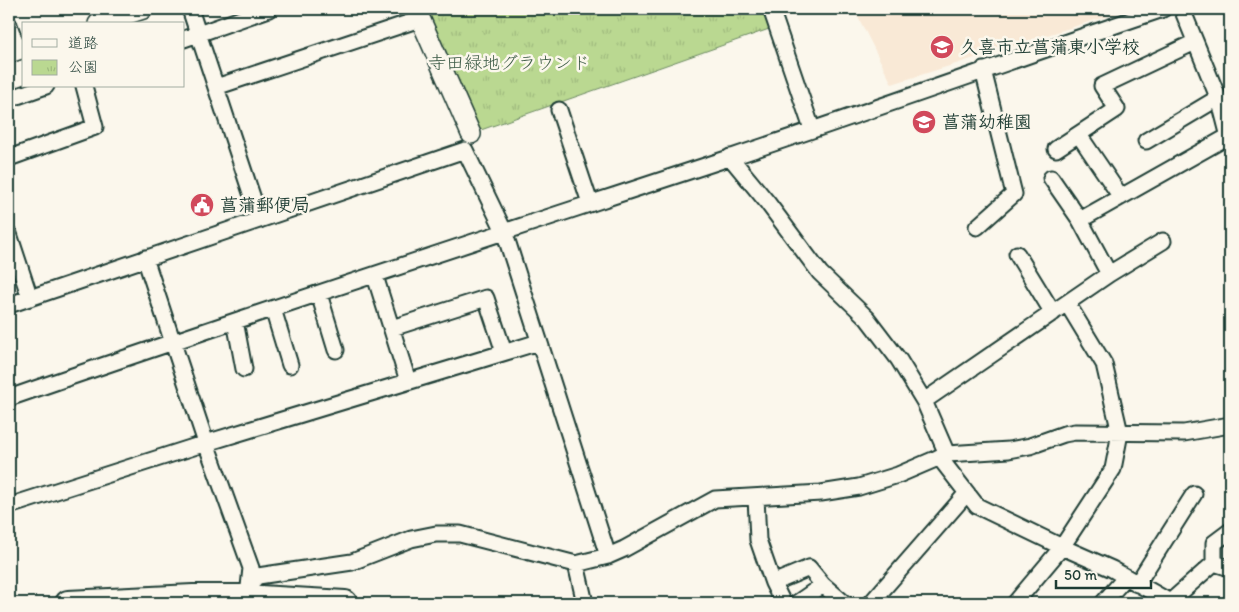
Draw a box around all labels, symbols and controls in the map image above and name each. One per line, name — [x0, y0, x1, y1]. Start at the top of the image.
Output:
legend — [22, 22, 185, 88]
text: 道路 — [68, 34, 98, 52]
school or university icon: 久喜市立菖蒲東小学校 — [929, 34, 955, 60]
place label: 久喜市立菖蒲東小学校 — [960, 36, 1140, 58]
park label: 寺田緑地グラウンド — [428, 52, 590, 74]
text: 公園 — [68, 58, 98, 76]
school or university icon: 菖蒲幼稚園 — [911, 109, 937, 135]
place label: 菖蒲幼稚園 — [942, 111, 1032, 133]
public building icon: 菖蒲郵便局 — [189, 192, 215, 218]
place label: 菖蒲郵便局 — [220, 194, 310, 216]
scale bar — [1056, 557, 1152, 589]
text: 50 m — [1064, 566, 1097, 584]

